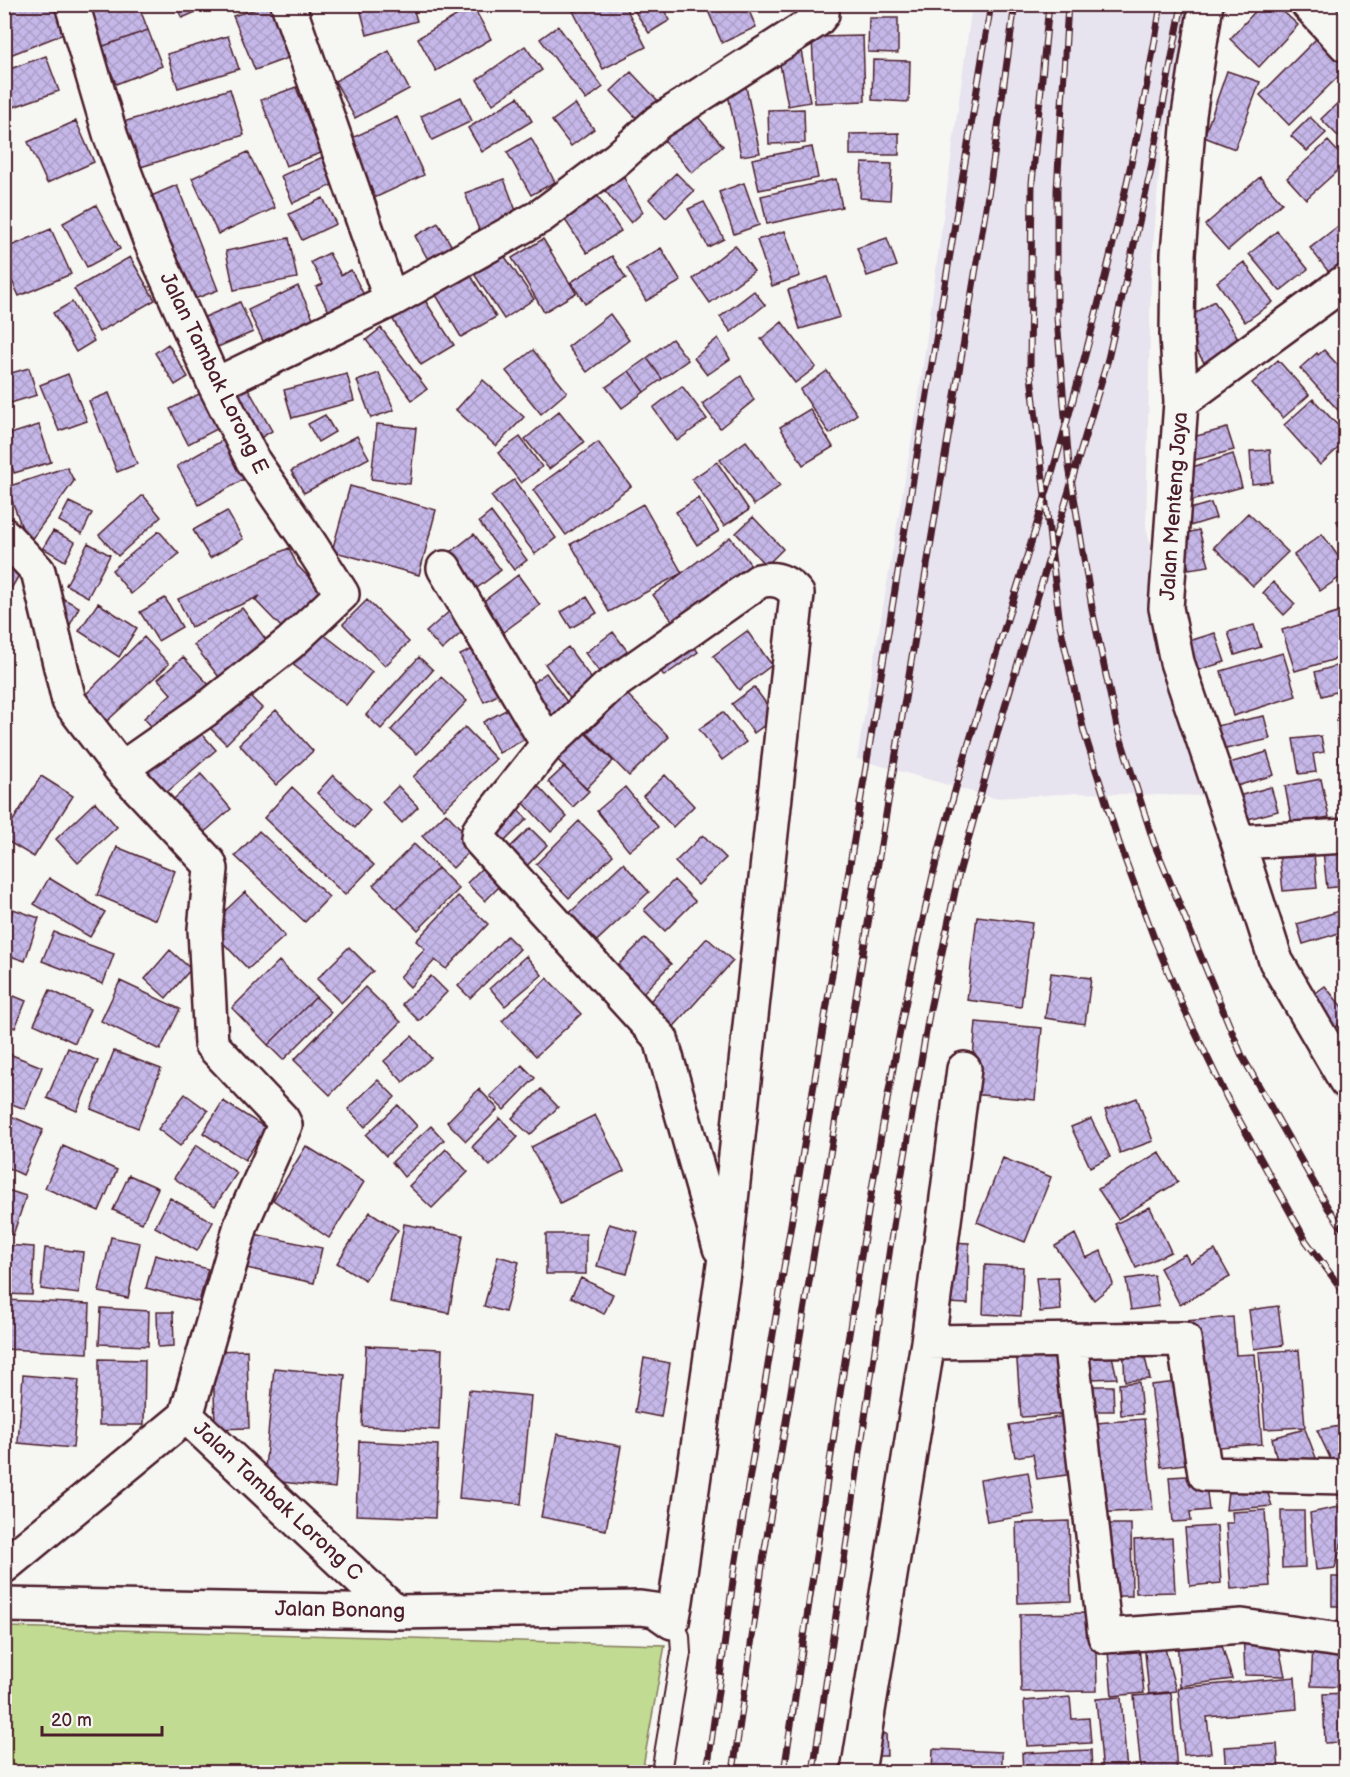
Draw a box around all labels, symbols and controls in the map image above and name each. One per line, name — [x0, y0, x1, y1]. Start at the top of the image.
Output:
street label: Jalan Tambak Lorong E — [154, 268, 274, 478]
street label: Jalan Menteng Jaya — [1155, 411, 1193, 601]
street label: Jalan Tambak Lorong C — [188, 1416, 368, 1586]
street label: Jalan Bonang — [275, 1596, 405, 1624]
scale bar — [42, 1699, 162, 1737]
text: 20 m — [51, 1710, 92, 1731]

